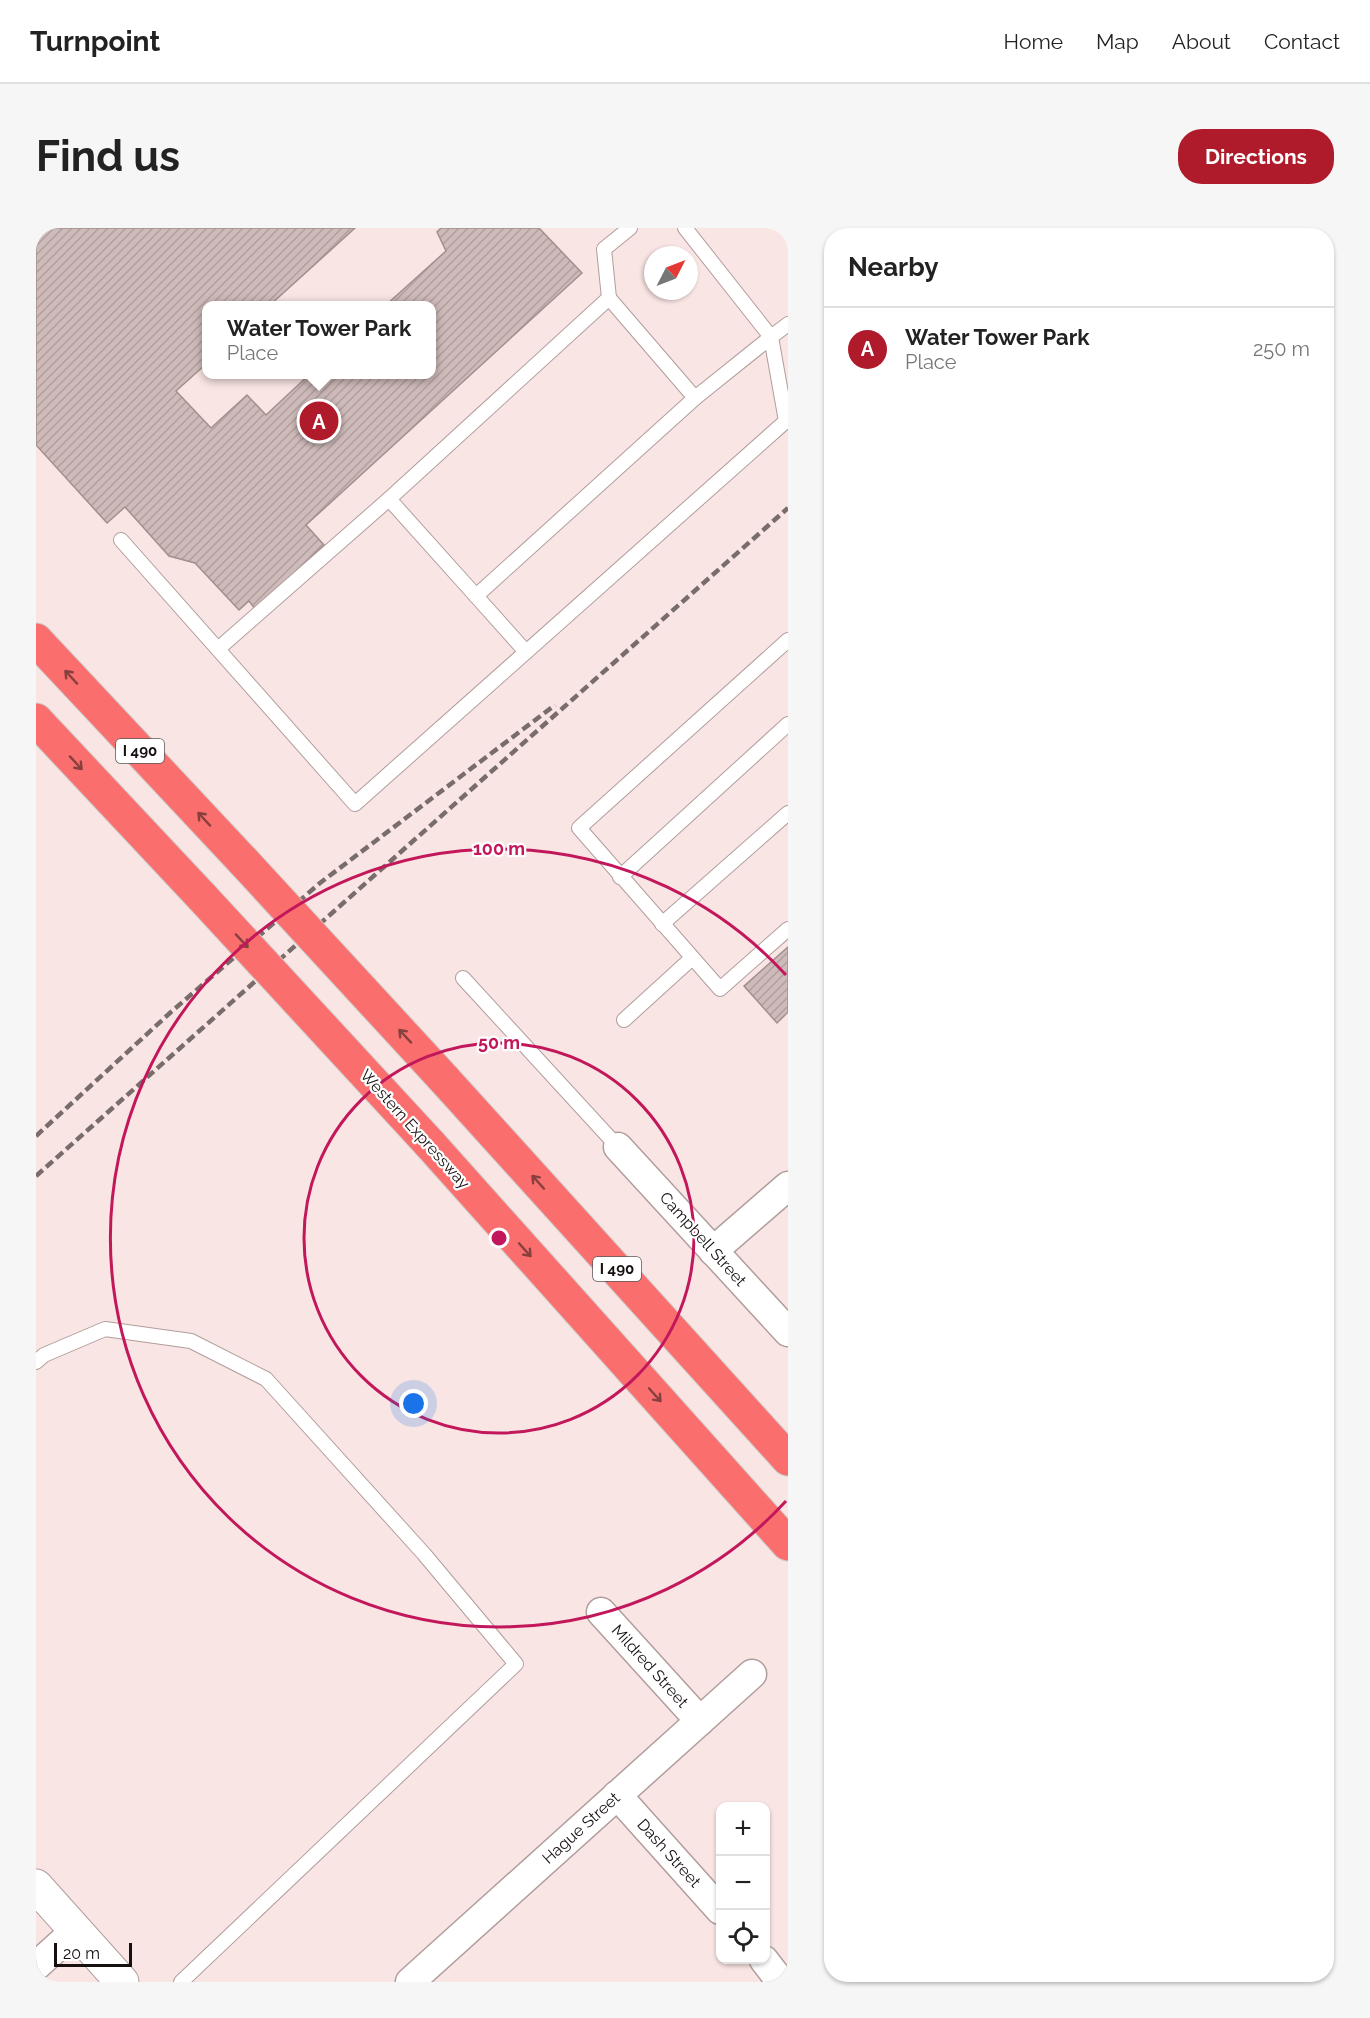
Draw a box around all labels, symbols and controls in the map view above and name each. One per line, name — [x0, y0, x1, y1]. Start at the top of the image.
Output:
text: Turnpoint — [30, 25, 160, 58]
text: Home — [1004, 29, 1063, 54]
text: Map — [1096, 29, 1139, 54]
text: About — [1172, 29, 1231, 54]
text: Contact — [1264, 29, 1340, 54]
button: Directions — [1178, 129, 1334, 184]
text: Find us — [36, 132, 180, 181]
north arrow — [644, 246, 698, 300]
text: Nearby — [848, 252, 938, 282]
popup — [202, 301, 436, 379]
text: Water Tower Park — [227, 315, 411, 341]
text: Water Tower Park — [905, 324, 1089, 350]
text: A — [861, 337, 874, 361]
text: 250 m — [1253, 337, 1310, 361]
text: Place — [227, 341, 278, 365]
text: Place — [905, 350, 956, 374]
pin: A — [300, 398, 338, 444]
one-way arrow — [64, 670, 78, 685]
road number: I 490 — [116, 739, 164, 763]
one-way arrow — [69, 755, 83, 770]
one-way arrow — [197, 812, 211, 827]
text: 100 m — [473, 838, 525, 859]
one-way arrow — [235, 933, 249, 948]
one-way arrow — [398, 1029, 412, 1044]
text: 50 m — [478, 1032, 520, 1053]
street label: Western Expressway — [356, 1065, 474, 1193]
one-way arrow — [531, 1174, 545, 1189]
street label: Campbell Street — [656, 1188, 751, 1290]
centre of rings — [489, 1228, 509, 1248]
one-way arrow — [518, 1242, 532, 1257]
road number: I 490 — [593, 1257, 641, 1281]
one-way arrow — [648, 1387, 662, 1402]
your location — [399, 1389, 428, 1418]
street label: Mildred Street — [608, 1621, 693, 1712]
street label: Hague Street — [538, 1788, 624, 1868]
map controls — [716, 1802, 770, 1964]
button: + — [716, 1802, 770, 1856]
street label: Dash Street — [633, 1815, 705, 1892]
button: − — [716, 1856, 770, 1910]
button: locate — [716, 1910, 770, 1964]
scale bar — [54, 1940, 132, 1968]
text: 20 m — [63, 1944, 100, 1963]

